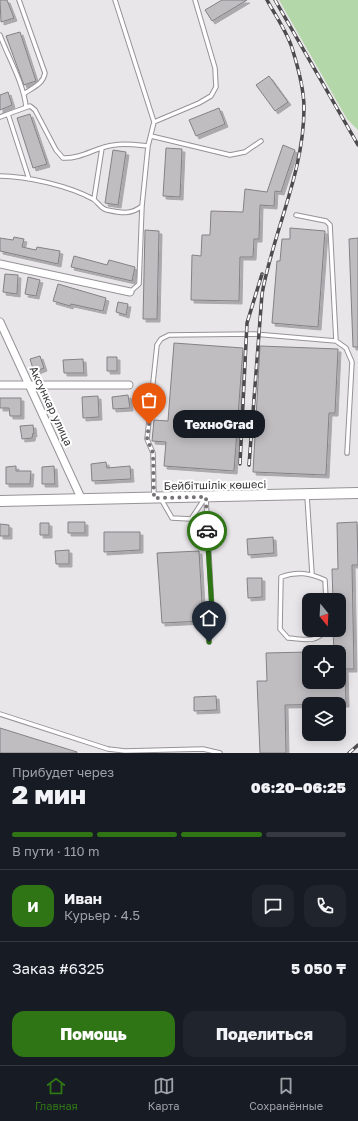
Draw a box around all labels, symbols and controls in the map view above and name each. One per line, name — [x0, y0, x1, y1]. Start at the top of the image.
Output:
street label: Аксункар улица — [27, 364, 76, 448]
pin — [132, 383, 166, 424]
icon: bag — [138, 389, 160, 411]
callout: ТехноGrad — [173, 410, 265, 438]
text: ТехноGrad — [184, 416, 254, 432]
street label: Бейбітшілік көшесі — [164, 477, 266, 492]
courier — [187, 511, 227, 551]
icon: car — [196, 520, 218, 542]
north arrow — [302, 593, 346, 637]
map controls — [302, 593, 346, 741]
pin — [192, 601, 226, 642]
icon: home — [198, 607, 220, 629]
button: locate — [302, 645, 346, 689]
button: layers — [302, 697, 346, 741]
text: Прибудет через — [12, 764, 114, 780]
text: 06:20–06:25 — [251, 778, 346, 796]
text: 2 мин — [12, 779, 86, 810]
text: В пути · 110 m — [12, 843, 99, 859]
button: chat — [252, 885, 294, 927]
button: phone — [304, 885, 346, 927]
text: Иван — [64, 889, 102, 907]
text: И — [27, 897, 39, 915]
text: Курьер · 4.5 — [64, 907, 140, 923]
text: Заказ #6325 — [12, 959, 104, 977]
text: 5 050 ₸ — [291, 959, 346, 977]
button: Помощь — [12, 1011, 175, 1057]
button: Поделиться — [183, 1011, 346, 1057]
tab: Главная — [35, 1075, 78, 1112]
tab: Карта — [148, 1075, 180, 1112]
tab: Сохранённые — [249, 1075, 323, 1112]

